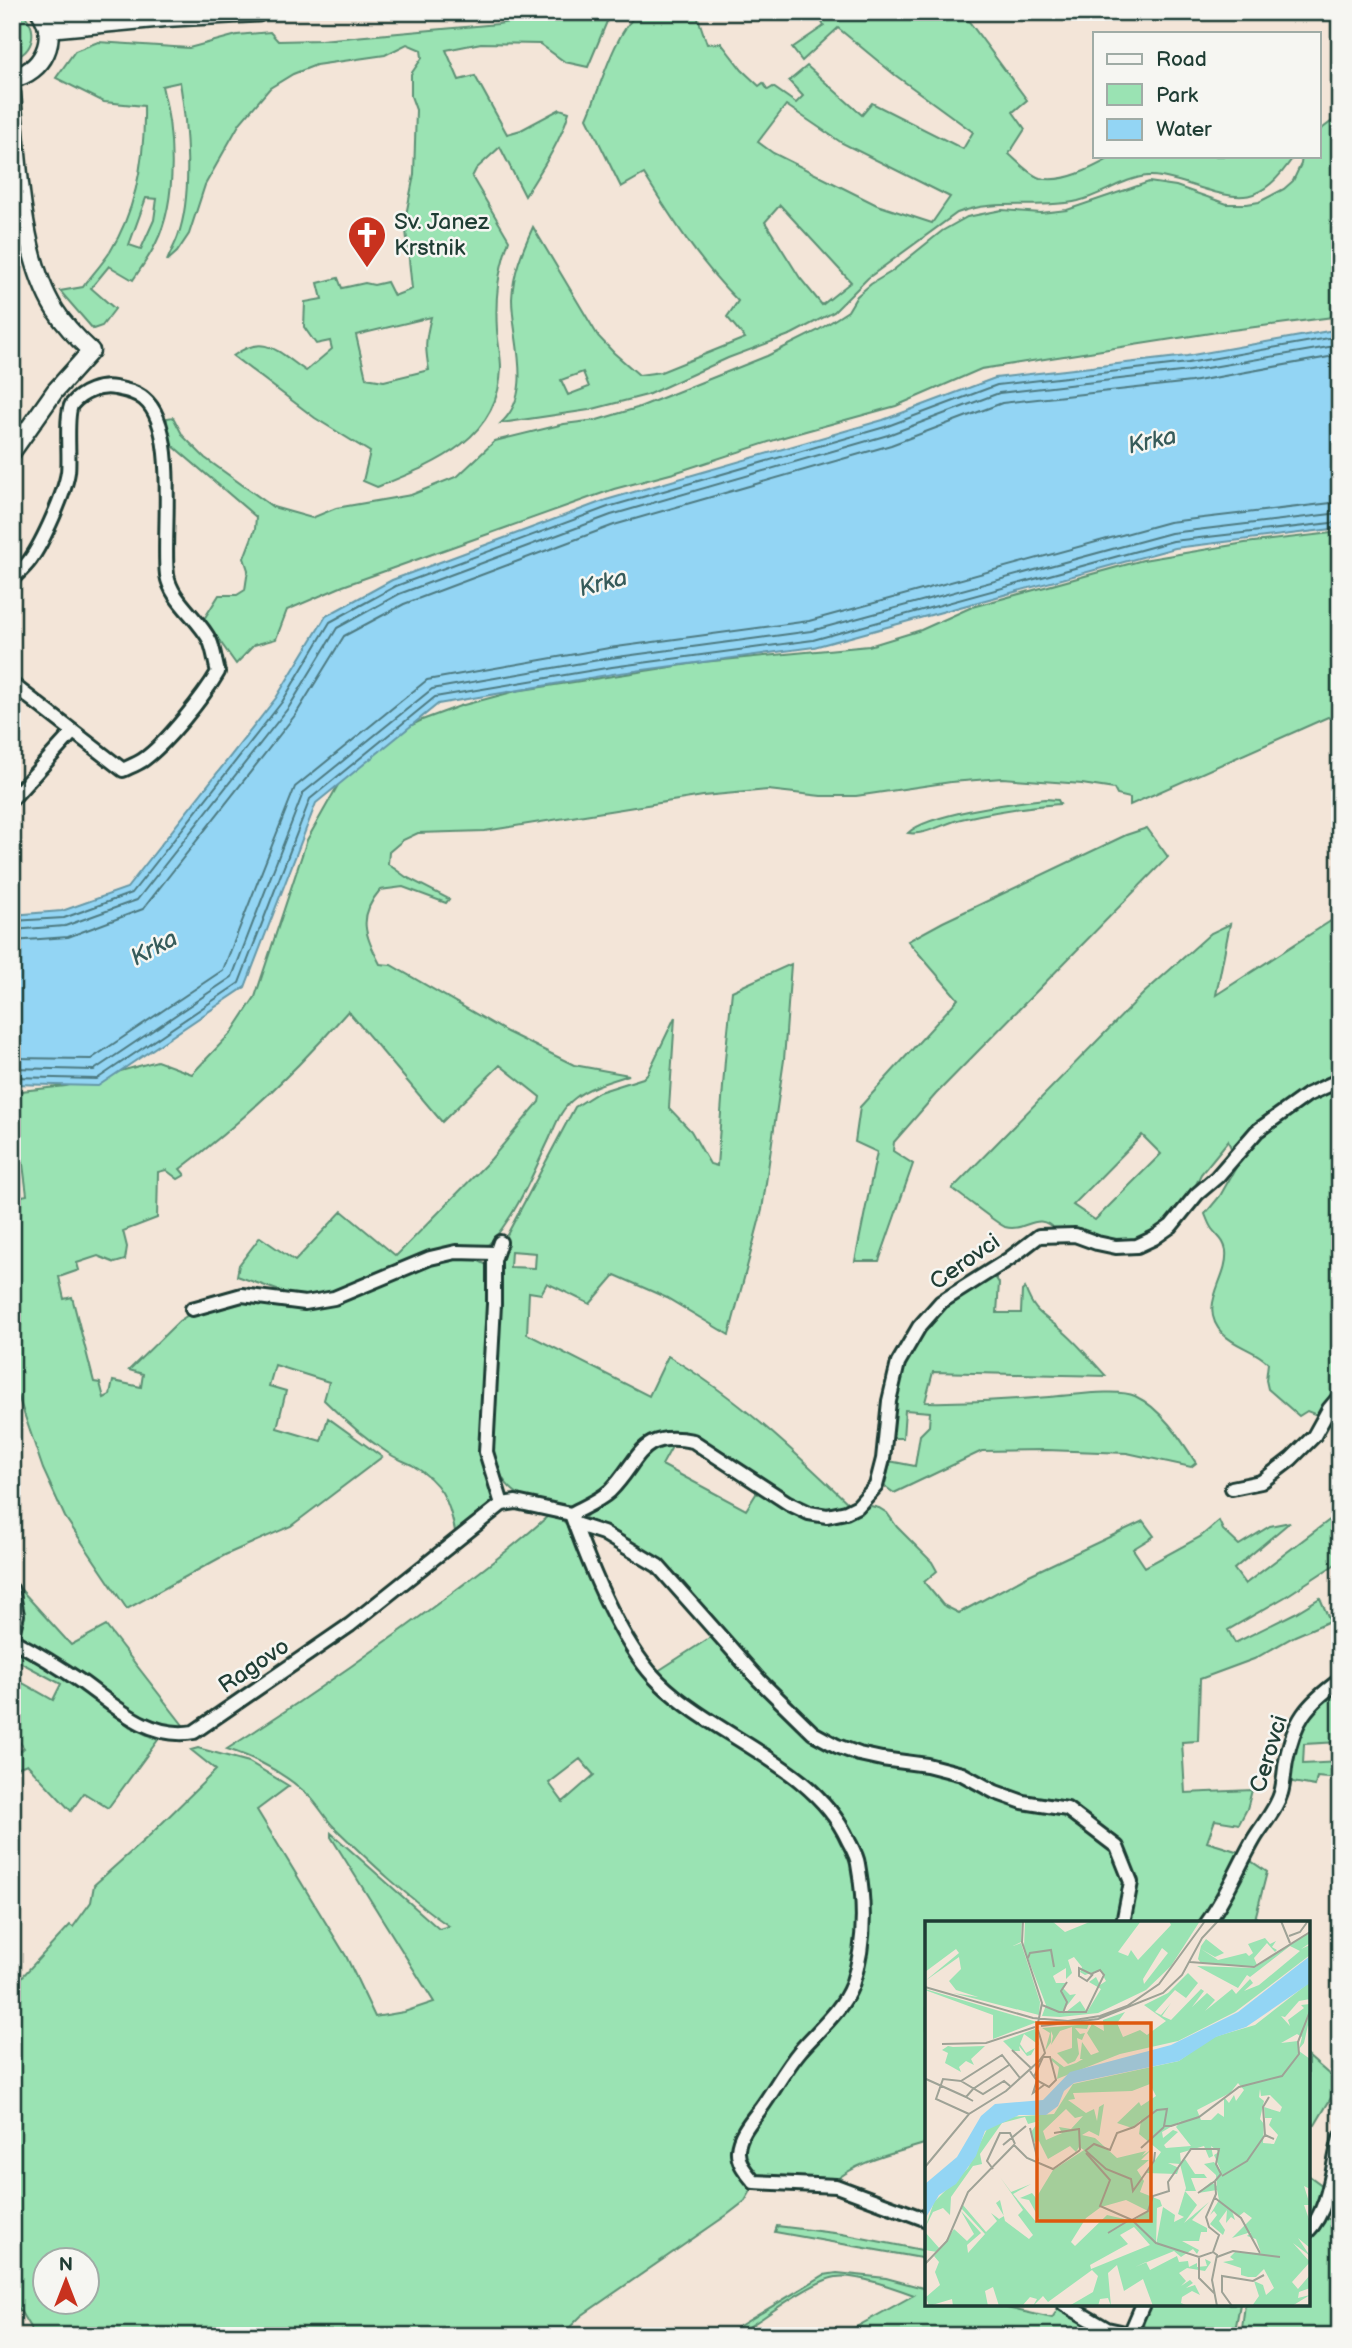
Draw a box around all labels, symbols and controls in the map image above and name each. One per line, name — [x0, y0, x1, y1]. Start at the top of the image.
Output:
legend — [1093, 32, 1320, 158]
text: Road — [1156, 47, 1207, 72]
text: Park — [1156, 83, 1199, 108]
text: Water — [1156, 117, 1212, 142]
place label: Sv. Janez Krstnik — [394, 208, 490, 262]
church icon: Sv. Janez Krstnik — [346, 214, 388, 269]
water label: Krka — [1125, 421, 1179, 461]
water label: Krka — [576, 563, 630, 603]
water label: Krka — [126, 924, 182, 972]
street label: Cerovci — [925, 1228, 1005, 1296]
street label: Ragovo — [213, 1632, 295, 1700]
street label: Cerovci — [1244, 1712, 1294, 1796]
inset map — [925, 1921, 1310, 2306]
north arrow — [32, 2246, 102, 2316]
text: N — [59, 2254, 73, 2277]

